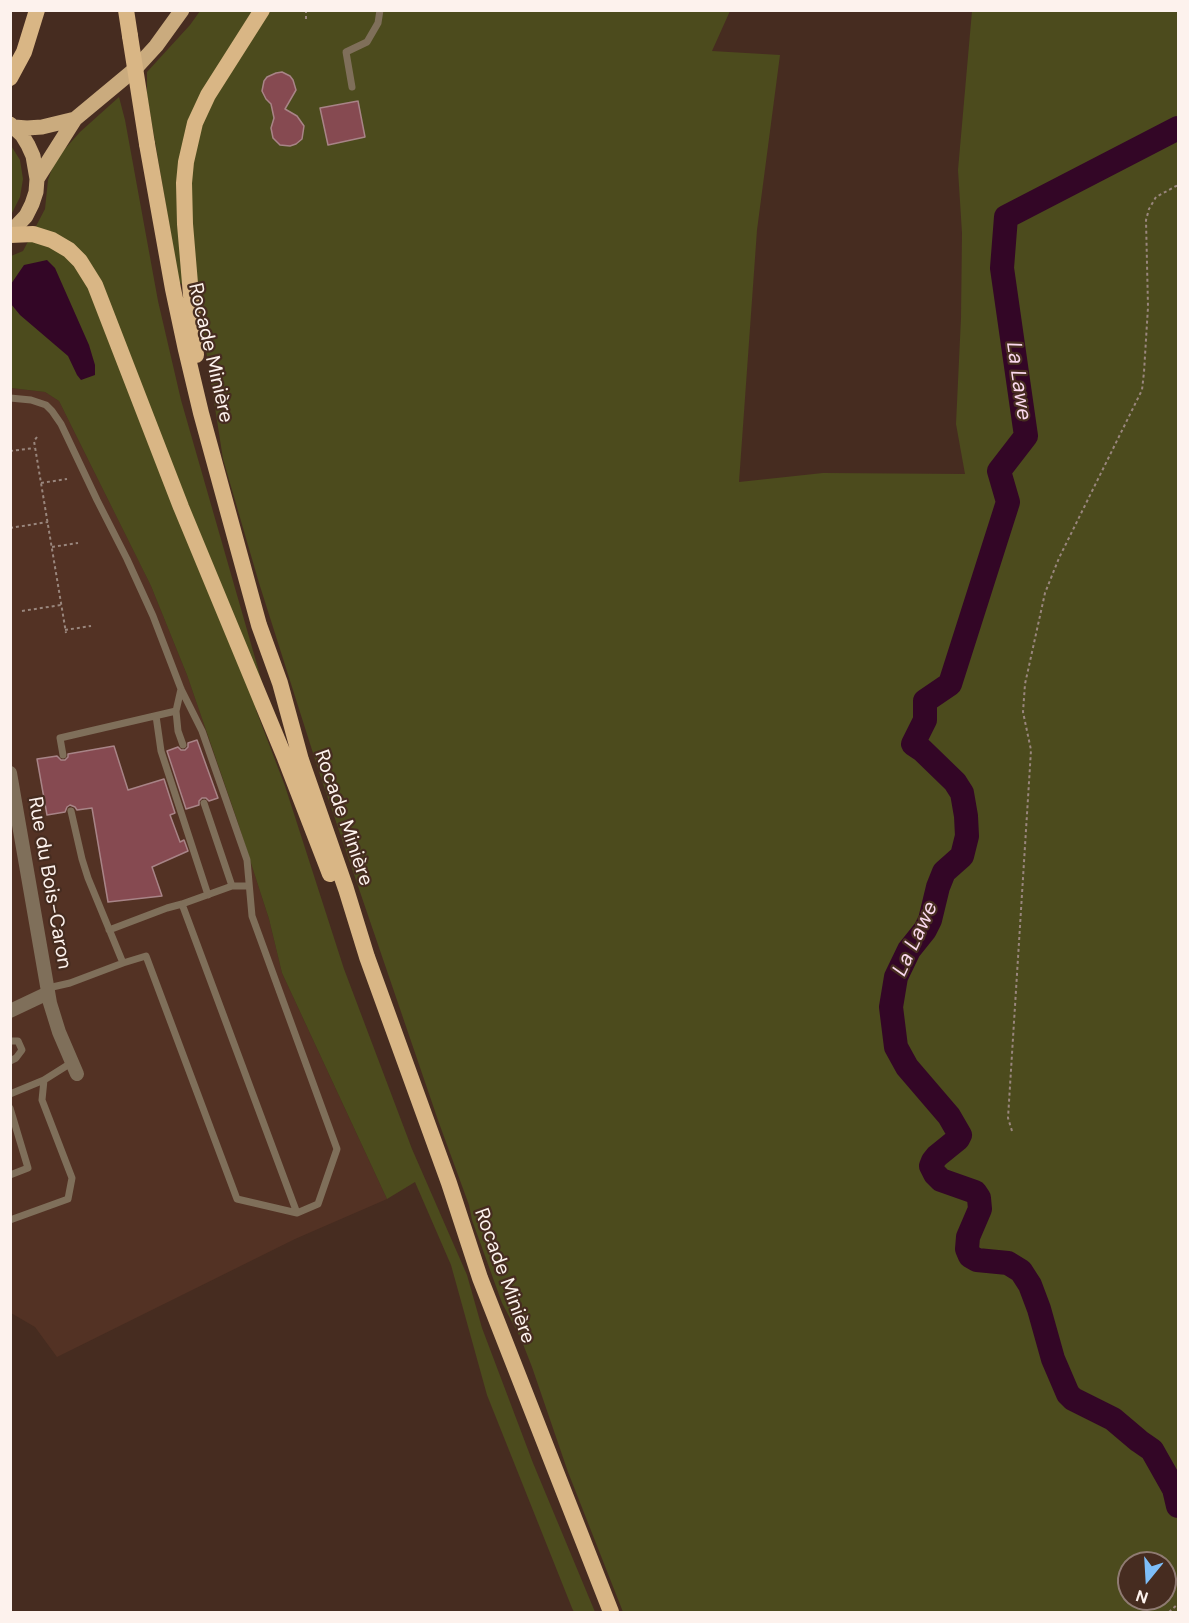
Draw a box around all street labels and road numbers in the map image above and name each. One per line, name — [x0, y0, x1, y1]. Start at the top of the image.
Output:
street label: Rocade Minière — [182, 281, 238, 425]
street label: Rocade Minière — [308, 747, 378, 889]
street label: Rue du Bois-Caron — [22, 795, 76, 971]
street label: Rocade Minière — [468, 1205, 540, 1347]

